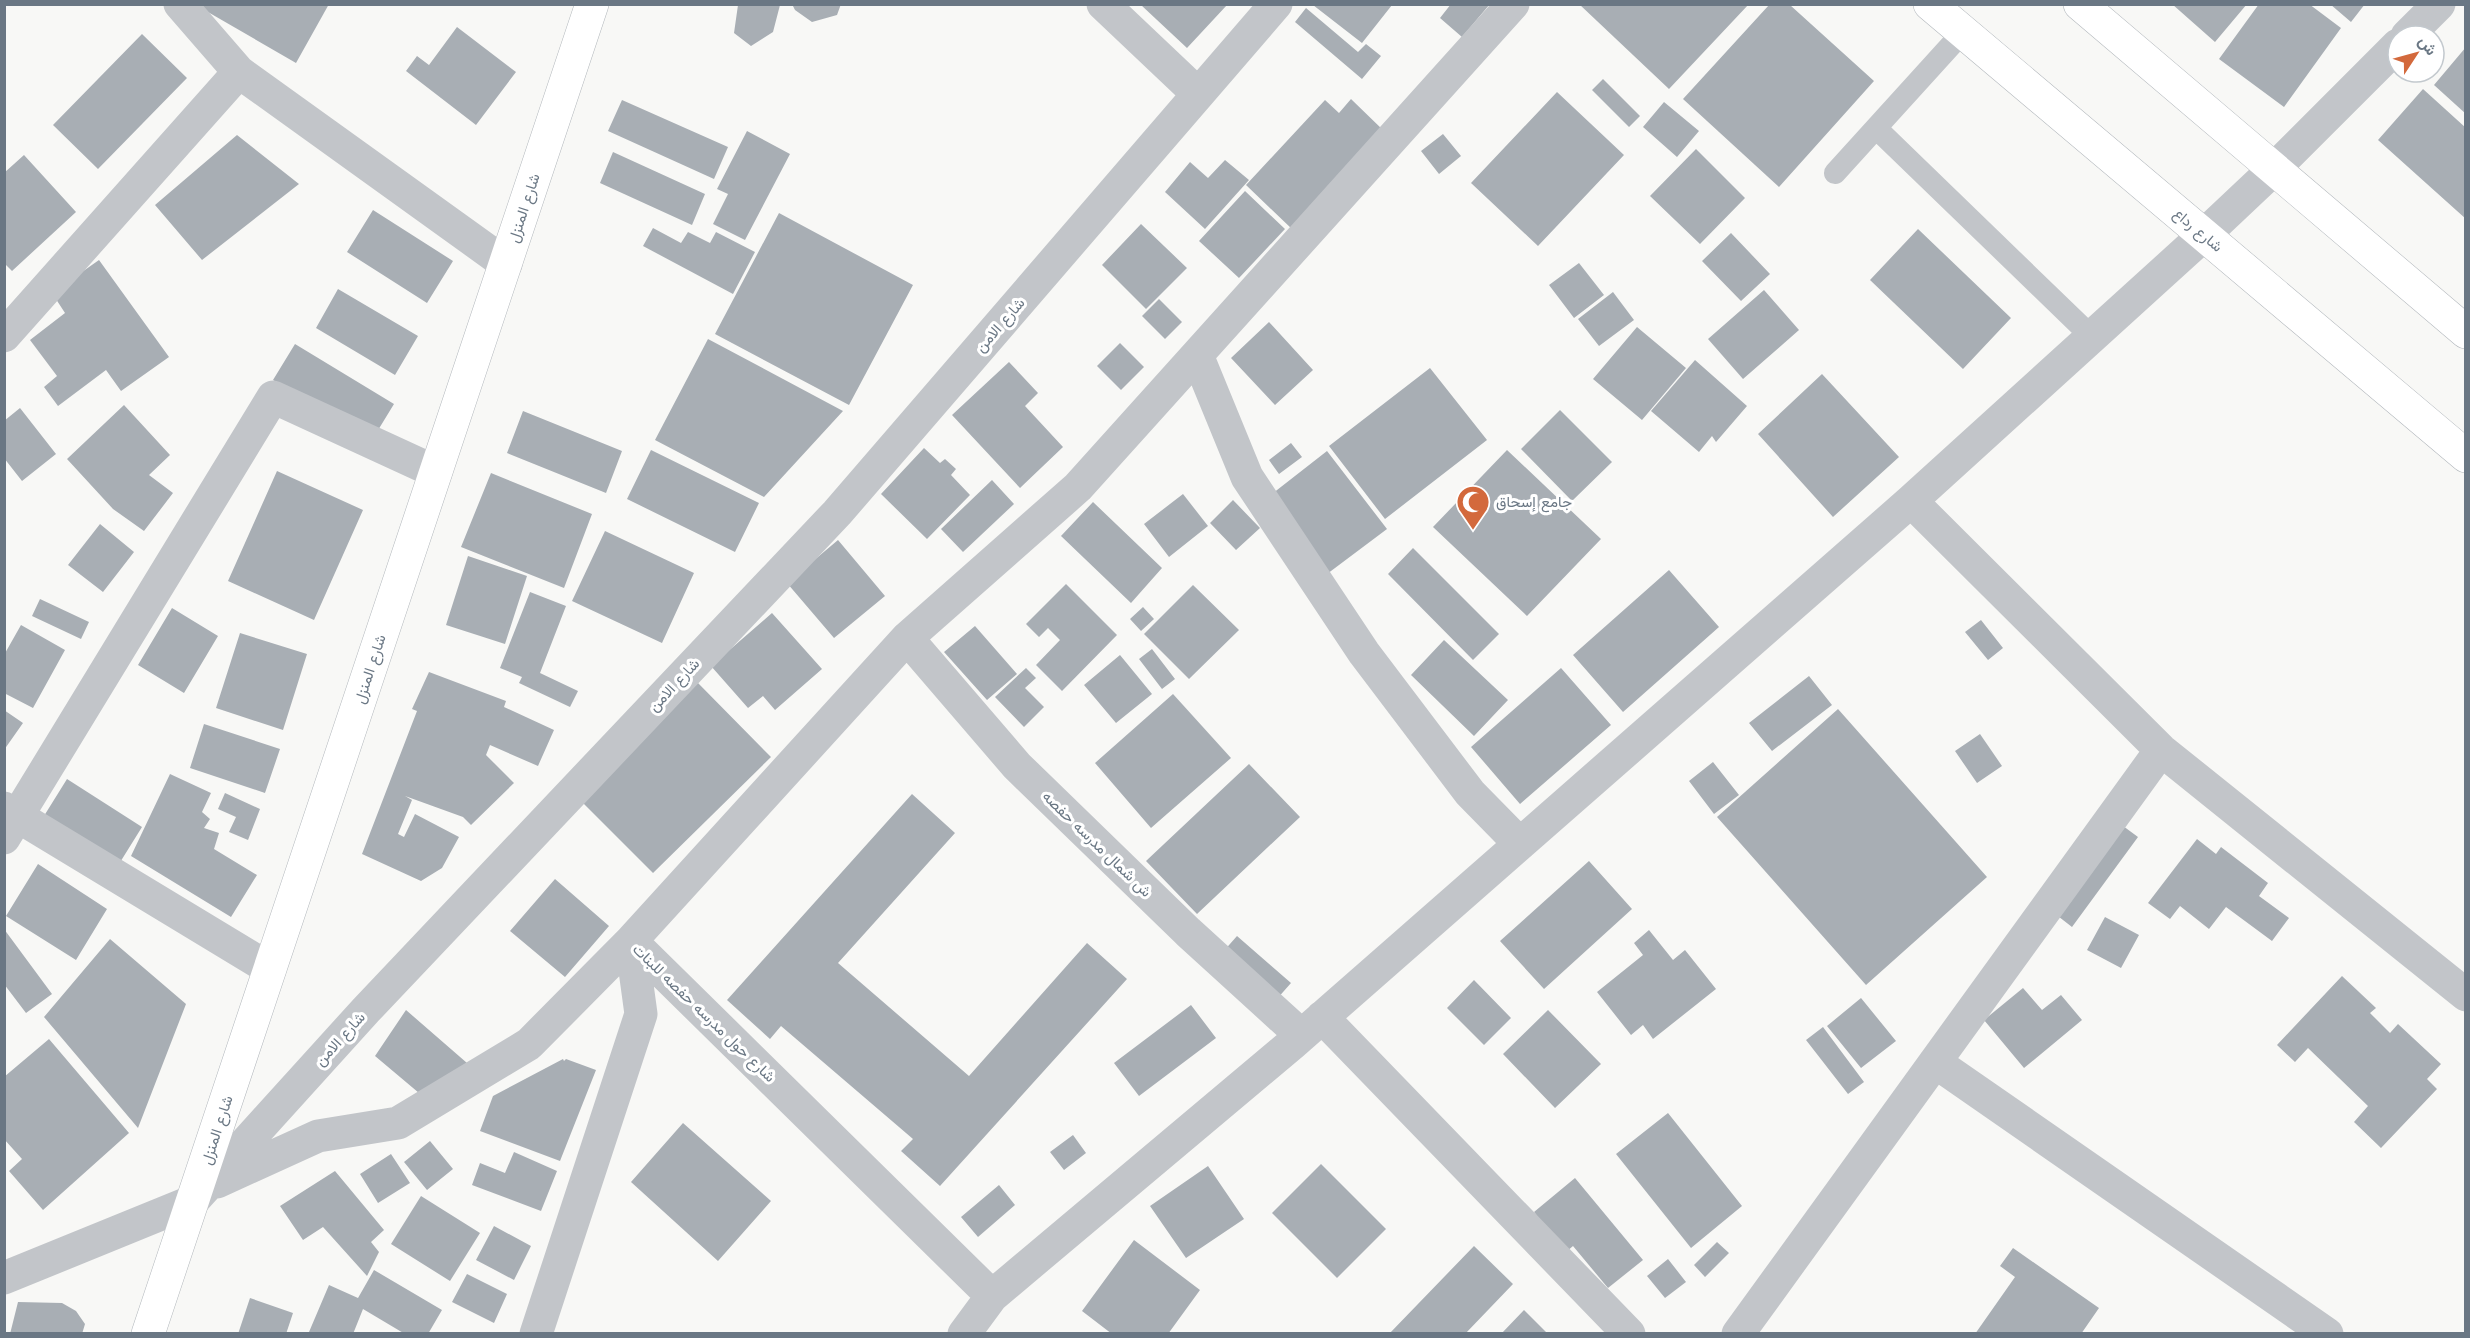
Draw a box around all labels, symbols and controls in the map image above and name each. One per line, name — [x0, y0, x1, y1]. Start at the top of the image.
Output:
north arrow — [2386, 24, 2446, 84]
text: ش — [2414, 32, 2441, 59]
street label: شارع المنزل — [504, 171, 546, 245]
street label: شارع رداع — [2169, 204, 2226, 257]
street label: شارع الامن — [972, 294, 1030, 357]
mosque icon: جامع إسحاق — [1455, 484, 1491, 531]
place label: جامع إسحاق — [1496, 493, 1572, 513]
street label: شارع المنزل — [350, 632, 392, 706]
street label: شارع الامن — [645, 655, 705, 717]
street label: ش شمال مدرسه حفصه — [1038, 787, 1155, 901]
street label: شارع حول مدرسه حفصه للبنات — [628, 940, 779, 1087]
street label: شارع الامن — [311, 1008, 370, 1071]
street label: شارع المنزل — [197, 1093, 239, 1167]

